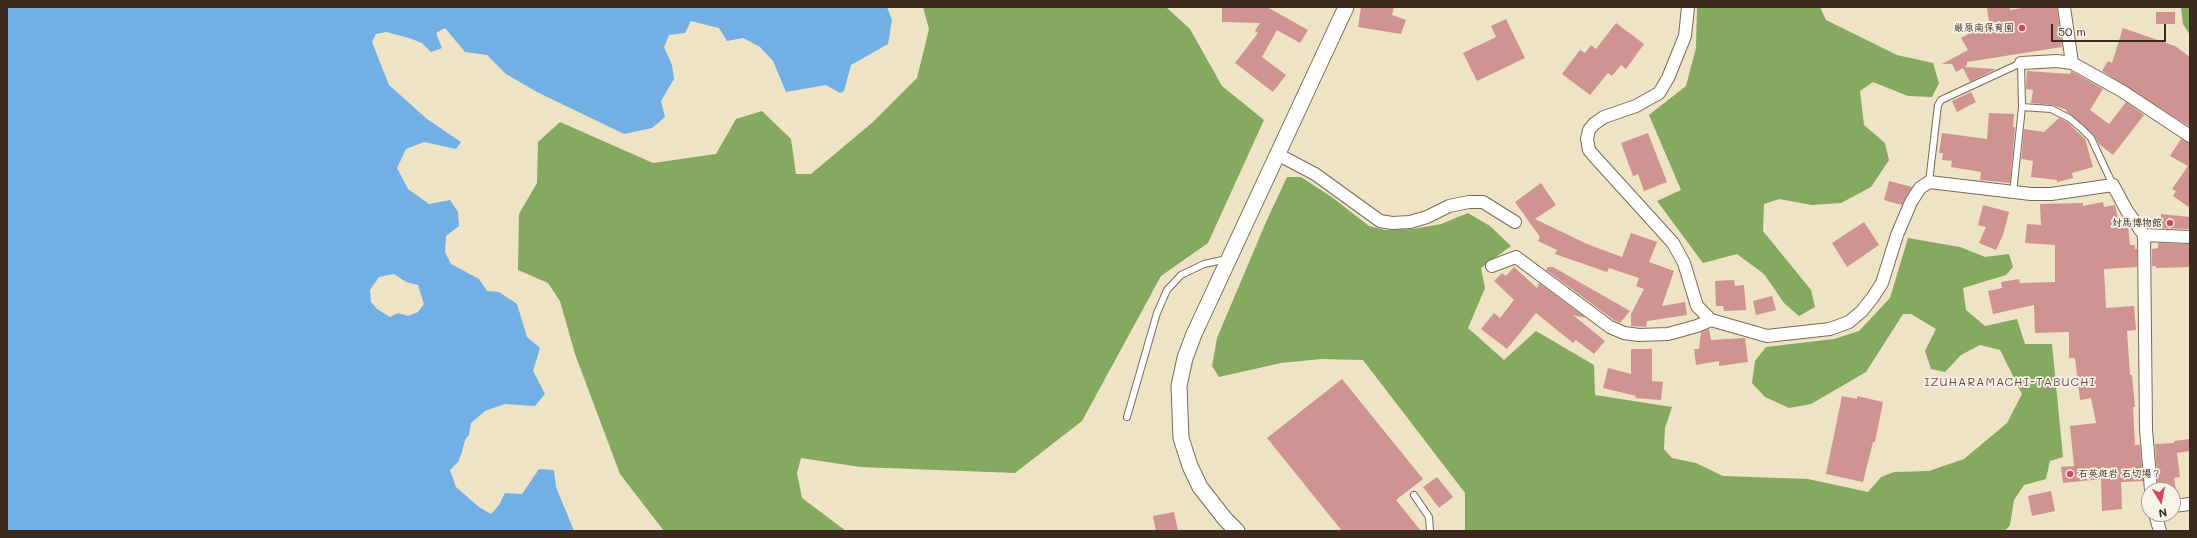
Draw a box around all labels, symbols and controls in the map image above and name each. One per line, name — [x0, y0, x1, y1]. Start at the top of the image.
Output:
scale bar — [2053, 16, 2168, 42]
place label: 厳原南保育園 — [1954, 22, 2014, 34]
marker: 厳原南保育園 — [2017, 23, 2027, 33]
text: 50 m — [2058, 23, 2086, 39]
place label: 対馬博物館 — [2112, 217, 2162, 229]
marker: 対馬博物館 — [2165, 218, 2175, 228]
district label: IZUHARAMACHI-TABUCHI — [1924, 375, 2096, 389]
place label: 石英斑岩 石切場？ — [2078, 468, 2162, 480]
marker: 石英斑岩 石切場？ — [2065, 469, 2075, 479]
north arrow — [2141, 482, 2181, 522]
text: N — [2158, 505, 2168, 521]

